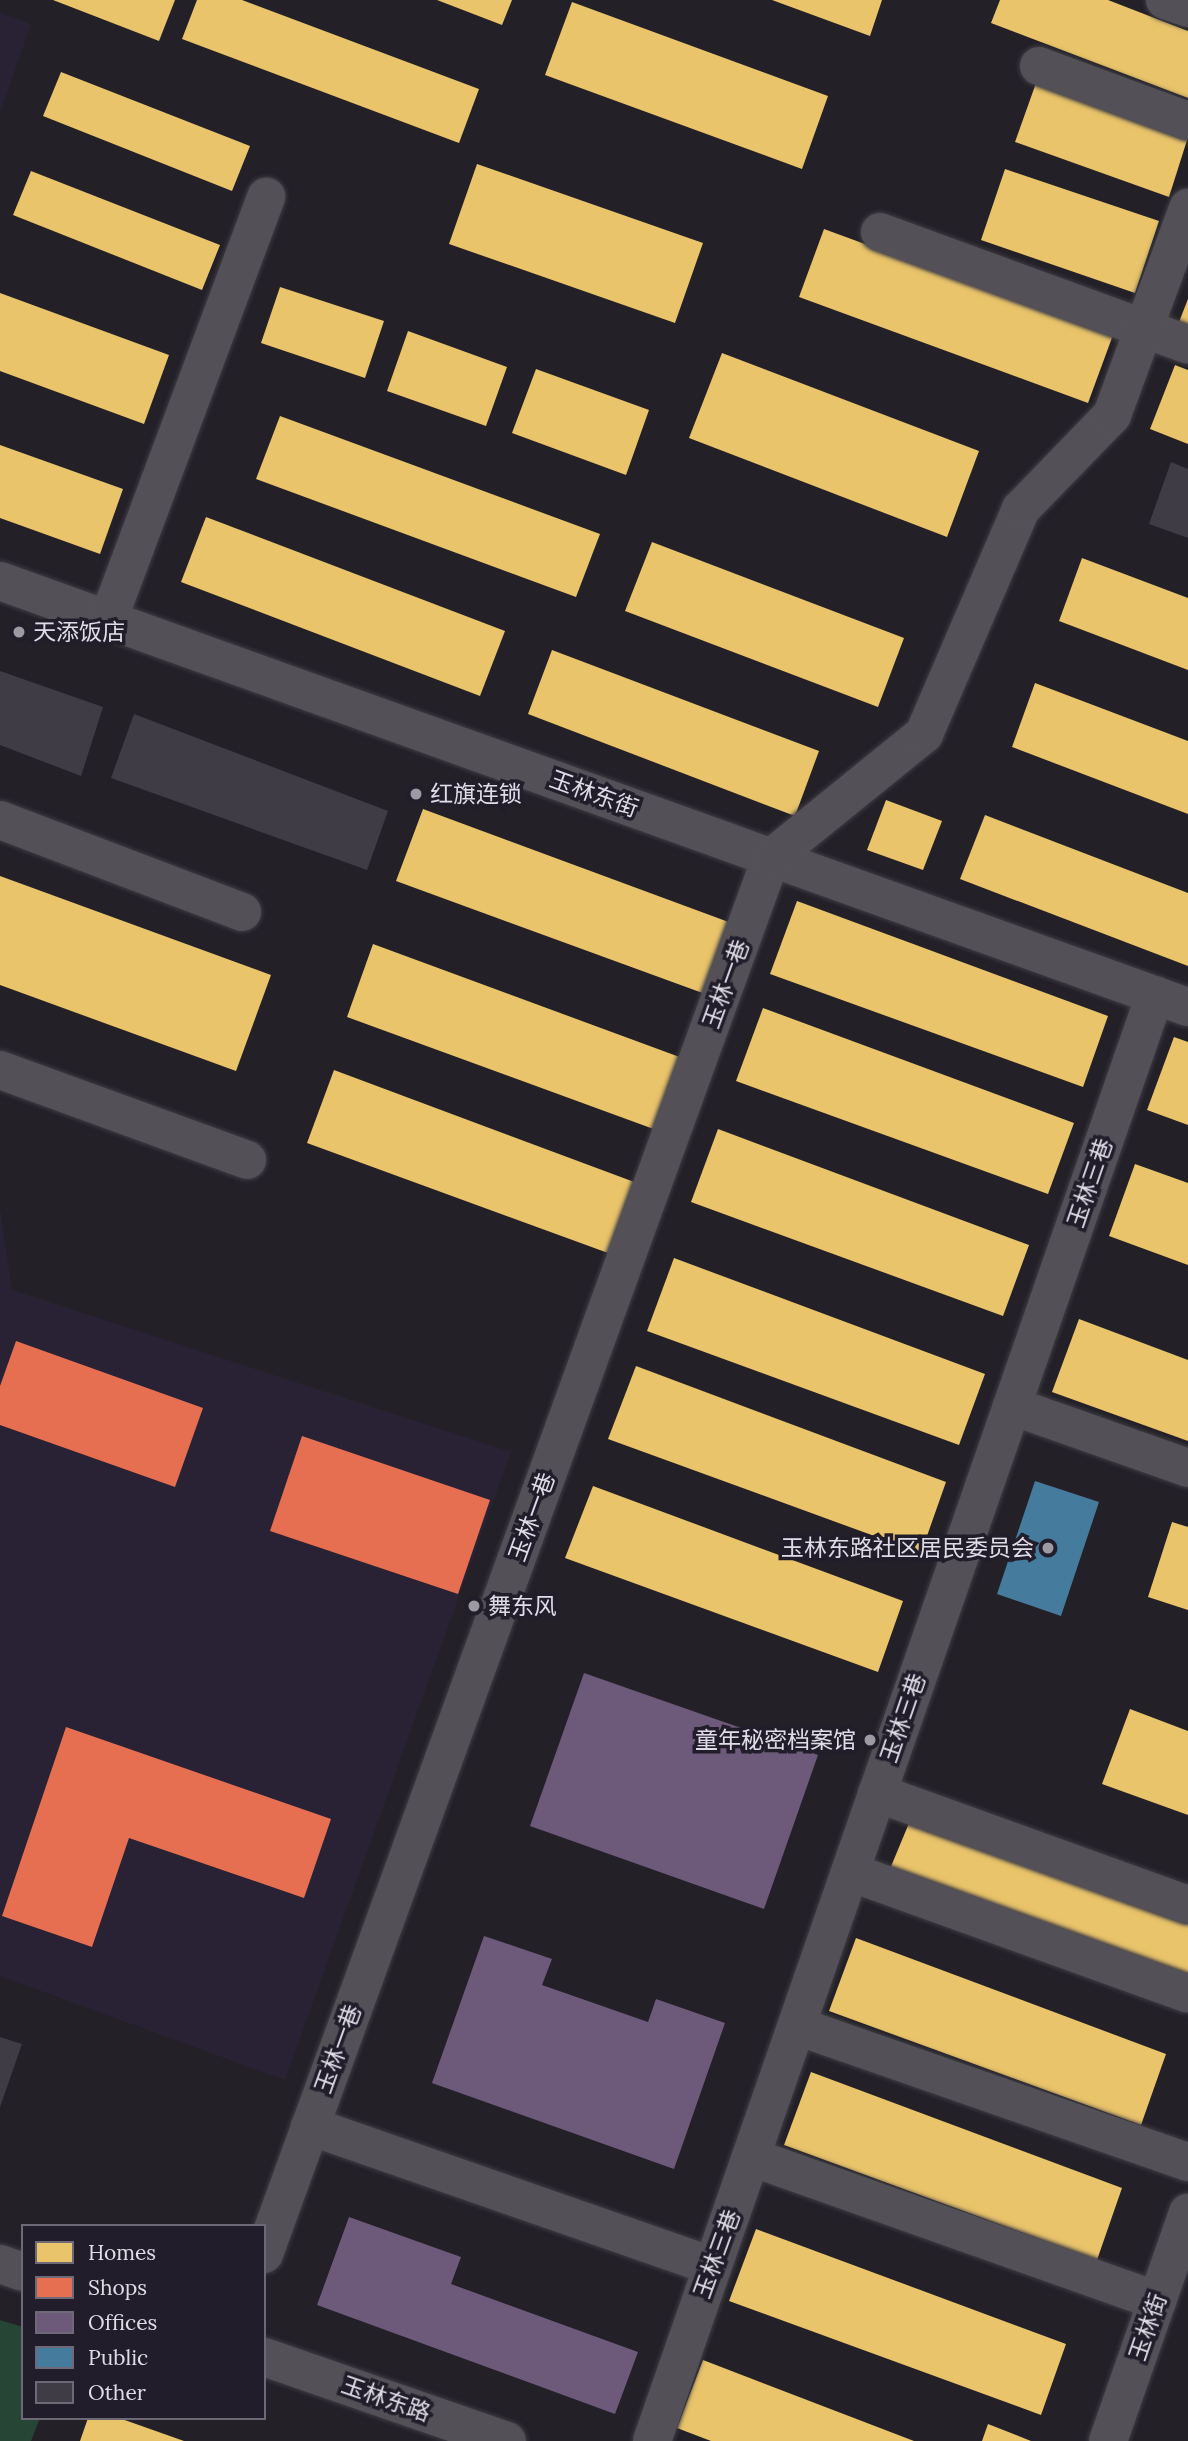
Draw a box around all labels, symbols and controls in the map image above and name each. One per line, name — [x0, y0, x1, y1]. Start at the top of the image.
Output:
place label: 天添饭店 — [33, 618, 125, 646]
marker: 天添饭店 — [11, 624, 27, 640]
street label: 玉林东街 — [546, 765, 642, 823]
place label: 红旗连锁 — [430, 780, 522, 808]
marker: 红旗连锁 — [408, 786, 424, 802]
street label: 玉林一巷 — [697, 936, 755, 1032]
street label: 玉林三巷 — [1062, 1135, 1118, 1231]
street label: 玉林一巷 — [503, 1469, 561, 1565]
place label: 玉林东路社区居民委员会 — [781, 1534, 1034, 1562]
marker: 玉林东路社区居民委员会 — [1040, 1540, 1056, 1556]
place label: 舞东风 — [488, 1592, 557, 1620]
marker: 舞东风 — [466, 1598, 482, 1614]
street label: 玉林三巷 — [875, 1670, 931, 1766]
place label: 童年秘密档案馆 — [695, 1726, 856, 1754]
marker: 童年秘密档案馆 — [862, 1732, 878, 1748]
street label: 玉林一巷 — [309, 2001, 367, 2097]
street label: 玉林三巷 — [688, 2206, 746, 2302]
legend — [21, 2224, 266, 2420]
text: Homes — [88, 2239, 156, 2266]
text: Shops — [88, 2274, 147, 2301]
street label: 玉林街 — [1124, 2290, 1172, 2364]
text: Offices — [88, 2309, 157, 2336]
text: Public — [88, 2344, 148, 2371]
street label: 玉林东路 — [338, 2371, 434, 2427]
text: Other — [88, 2379, 146, 2406]

